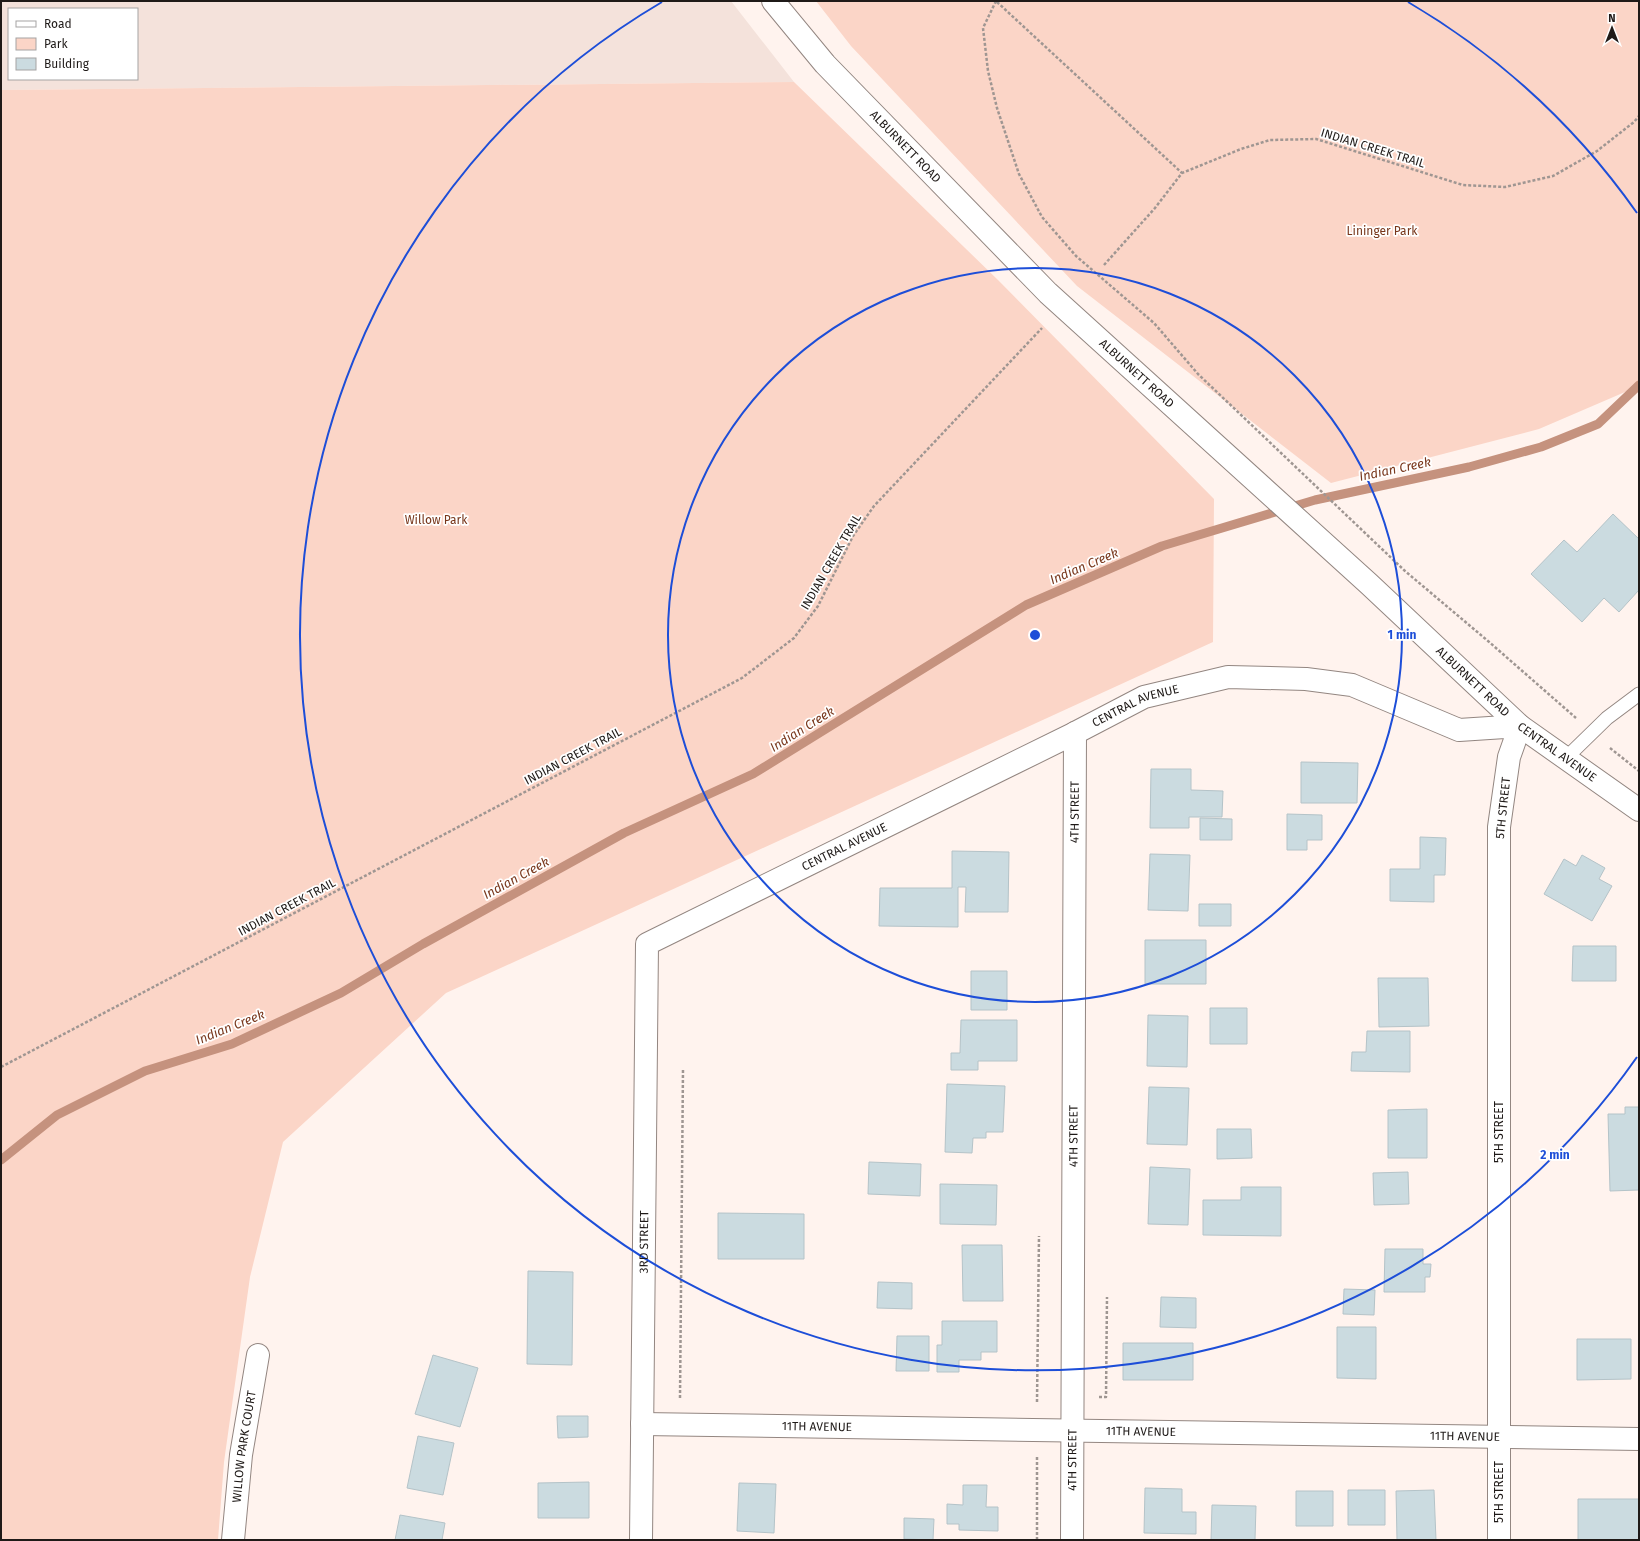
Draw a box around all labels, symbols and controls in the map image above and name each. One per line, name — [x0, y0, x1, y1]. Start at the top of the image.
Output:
legend — [8, 8, 138, 80]
north arrow — [1592, 8, 1632, 48]
text: N — [1608, 12, 1616, 25]
text: Road — [44, 17, 72, 31]
text: Park — [44, 37, 68, 51]
text: Building — [44, 57, 90, 71]
street label: ALBURNETT ROAD — [867, 107, 944, 186]
street label: INDIAN CREEK TRAIL — [1319, 125, 1427, 171]
park label: Lininger Park — [1347, 224, 1418, 238]
street label: ALBURNETT ROAD — [1097, 336, 1177, 411]
water label: Indian Creek — [1358, 454, 1432, 484]
street label: INDIAN CREEK TRAIL — [798, 512, 864, 612]
park label: Willow Park — [405, 513, 468, 527]
water label: Indian Creek — [1047, 545, 1121, 587]
centre of rings — [1028, 628, 1042, 642]
text: 1 min — [1388, 628, 1416, 642]
street label: ALBURNETT ROAD — [1433, 644, 1513, 720]
street label: CENTRAL AVENUE — [1090, 682, 1180, 730]
water label: Indian Creek — [767, 703, 837, 755]
street label: CENTRAL AVENUE — [1515, 719, 1599, 785]
street label: INDIAN CREEK TRAIL — [522, 724, 624, 788]
street label: 5TH STREET — [1493, 776, 1513, 839]
street label: 4TH STREET — [1068, 780, 1082, 843]
street label: CENTRAL AVENUE — [799, 820, 889, 874]
water label: Indian Creek — [480, 854, 552, 902]
street label: INDIAN CREEK TRAIL — [236, 875, 338, 939]
water label: Indian Creek — [193, 1006, 267, 1048]
street label: 5TH STREET — [1492, 1100, 1506, 1163]
street label: 4TH STREET — [1066, 1104, 1081, 1167]
text: 2 min — [1540, 1148, 1570, 1162]
street label: 3RD STREET — [637, 1210, 651, 1274]
street label: WILLOW PARK COURT — [230, 1389, 259, 1503]
street label: 11TH AVENUE — [782, 1419, 852, 1434]
street label: 11TH AVENUE — [1106, 1424, 1176, 1439]
street label: 4TH STREET — [1065, 1428, 1079, 1491]
street label: 11TH AVENUE — [1430, 1429, 1500, 1444]
street label: 5TH STREET — [1492, 1460, 1506, 1523]

